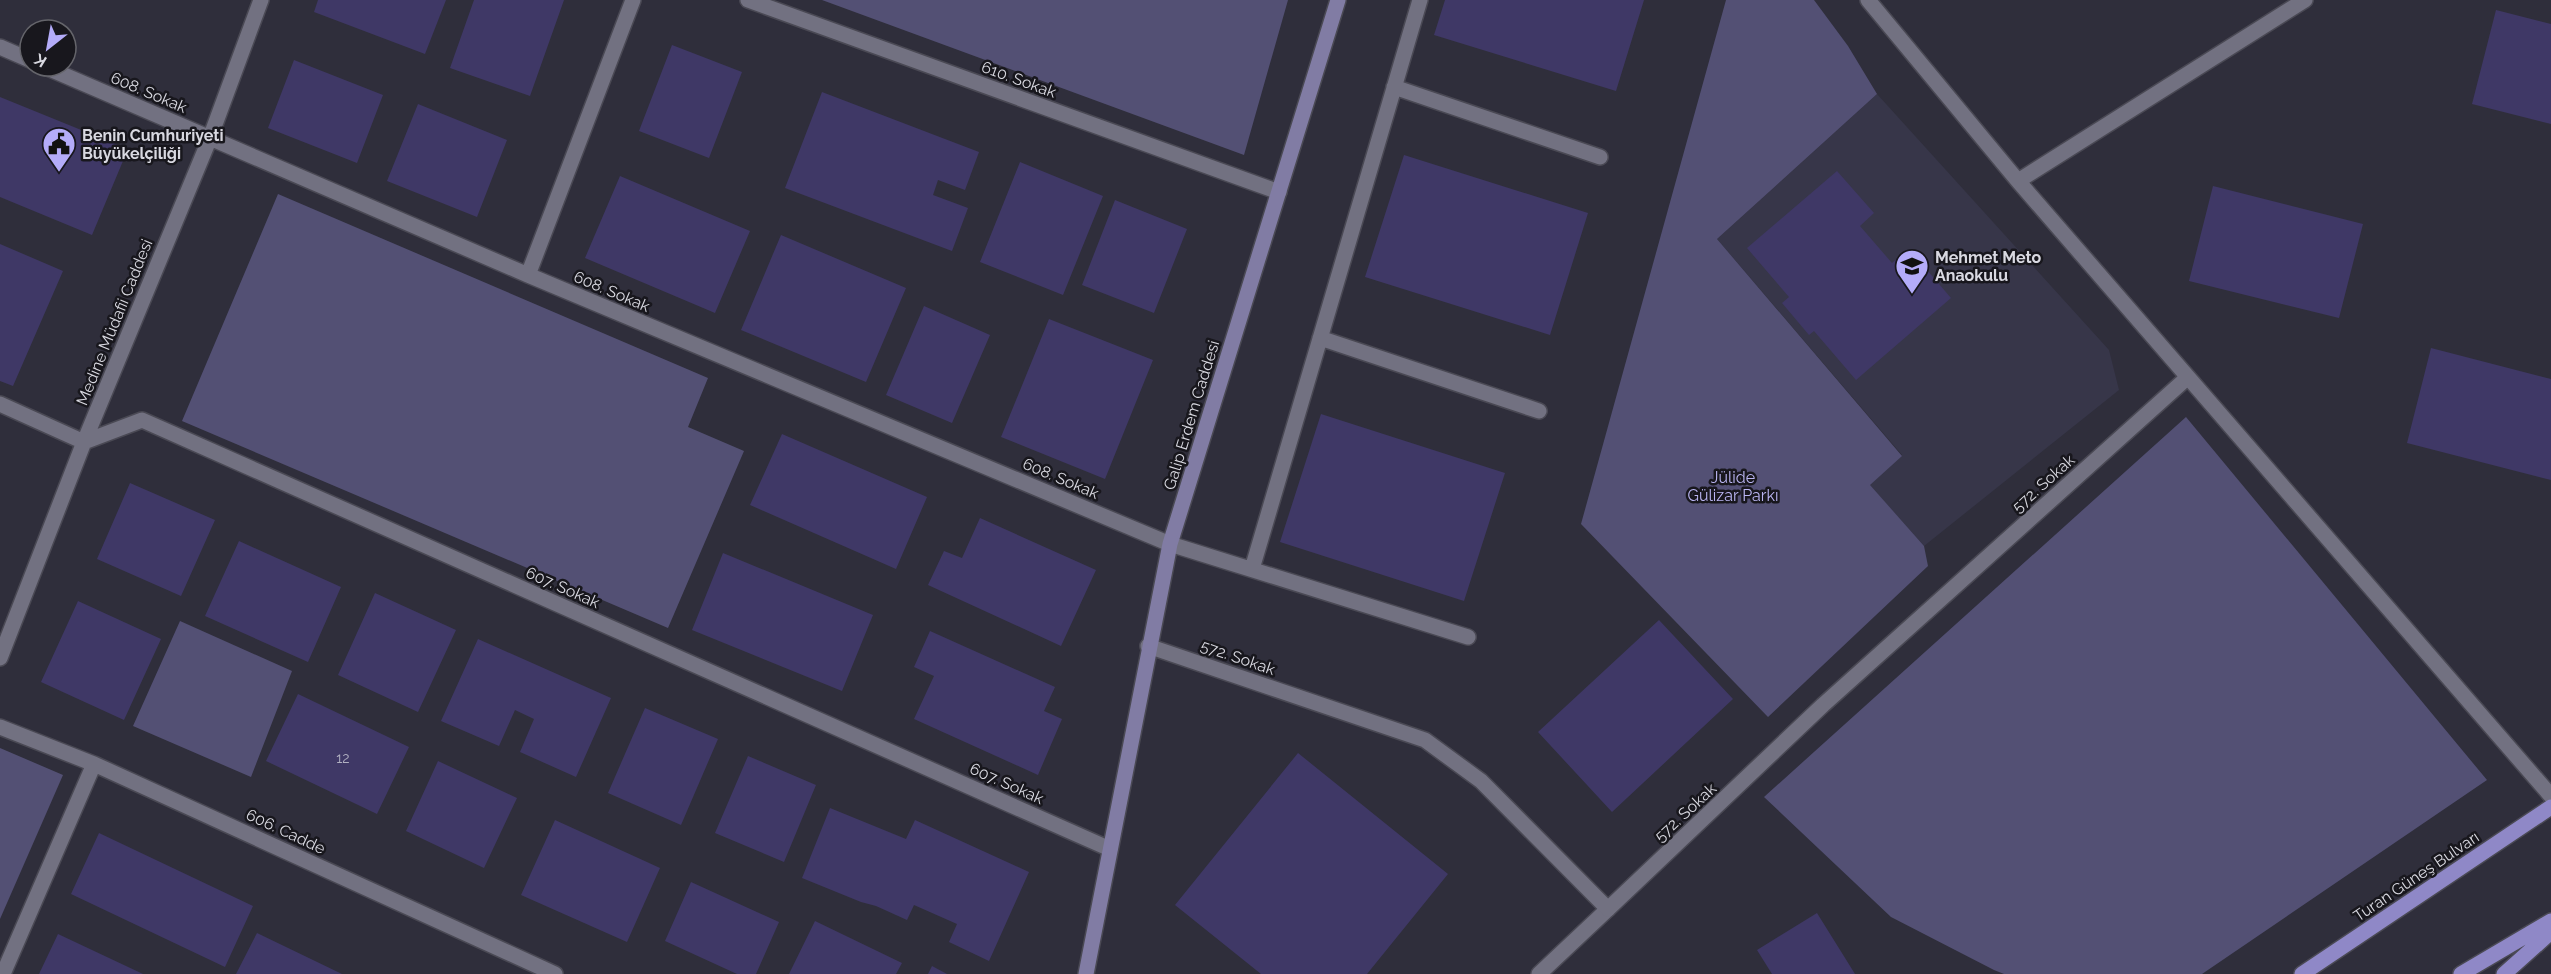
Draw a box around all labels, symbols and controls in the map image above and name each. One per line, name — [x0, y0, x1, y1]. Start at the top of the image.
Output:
north arrow — [18, 18, 78, 78]
text: K — [31, 49, 50, 71]
street label: 610. Sokak — [979, 57, 1059, 102]
street label: 608. Sokak — [108, 68, 190, 117]
public building icon: Benin Cumhuriyeti Büyükelçiliği — [41, 126, 77, 173]
place label: Benin Cumhuriyeti Büyükelçiliği — [82, 126, 224, 163]
street label: Medine Müdafii Caddesi — [72, 236, 157, 408]
school or university icon: Mehmet Meto Anaokulu — [1894, 248, 1930, 295]
place label: Mehmet Meto Anaokulu — [1935, 248, 2042, 285]
street label: 608. Sokak — [571, 267, 653, 316]
street label: Galip Erdem Caddesi — [1160, 338, 1223, 492]
street label: 572. Sokak — [2008, 450, 2079, 516]
street label: 608. Sokak — [1020, 454, 1102, 503]
park label: Jülide Gülizar Parkı — [1688, 468, 1778, 505]
street label: 607. Sokak — [523, 563, 603, 612]
street label: 572. Sokak — [1198, 636, 1278, 679]
house number: 12 — [336, 750, 350, 766]
street label: 607. Sokak — [967, 759, 1047, 808]
street label: 572. Sokak — [1650, 779, 1721, 846]
street label: 606. Cadde — [243, 805, 328, 858]
street label: Turan Güneş Bulvarı — [2350, 827, 2483, 926]

